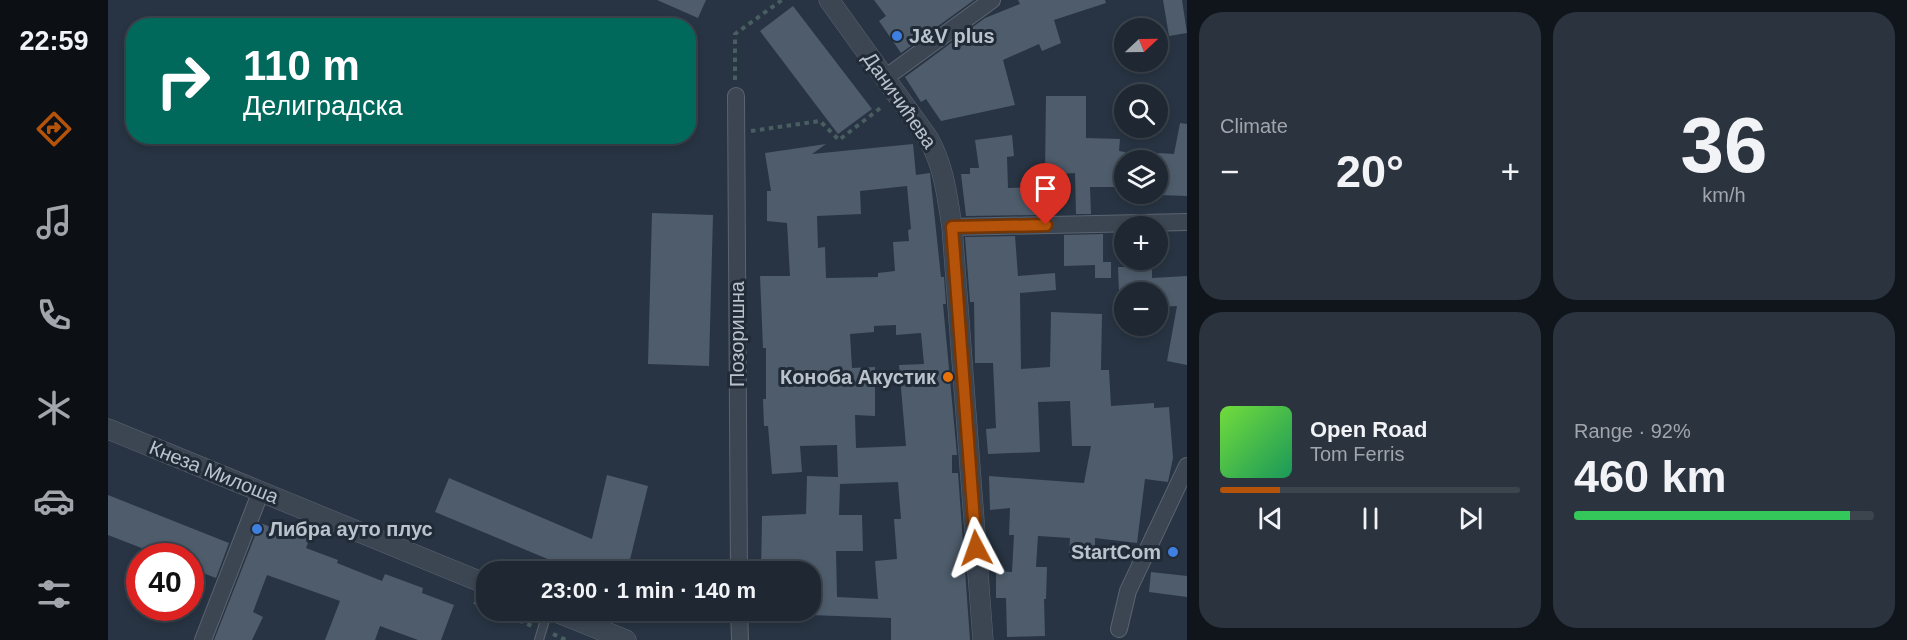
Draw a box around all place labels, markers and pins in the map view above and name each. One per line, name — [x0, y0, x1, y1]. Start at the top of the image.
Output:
place label: J&V plus — [909, 25, 995, 47]
marker: J&V plus — [890, 29, 904, 43]
pin — [1020, 163, 1071, 225]
place label: Коноба Акустик — [780, 366, 937, 388]
marker: Коноба Акустик — [941, 370, 955, 384]
place label: Либра ауто плус — [269, 518, 433, 540]
marker: Либра ауто плус — [250, 522, 264, 536]
place label: StartCom — [1071, 541, 1161, 563]
marker: StartCom — [1166, 545, 1180, 559]

